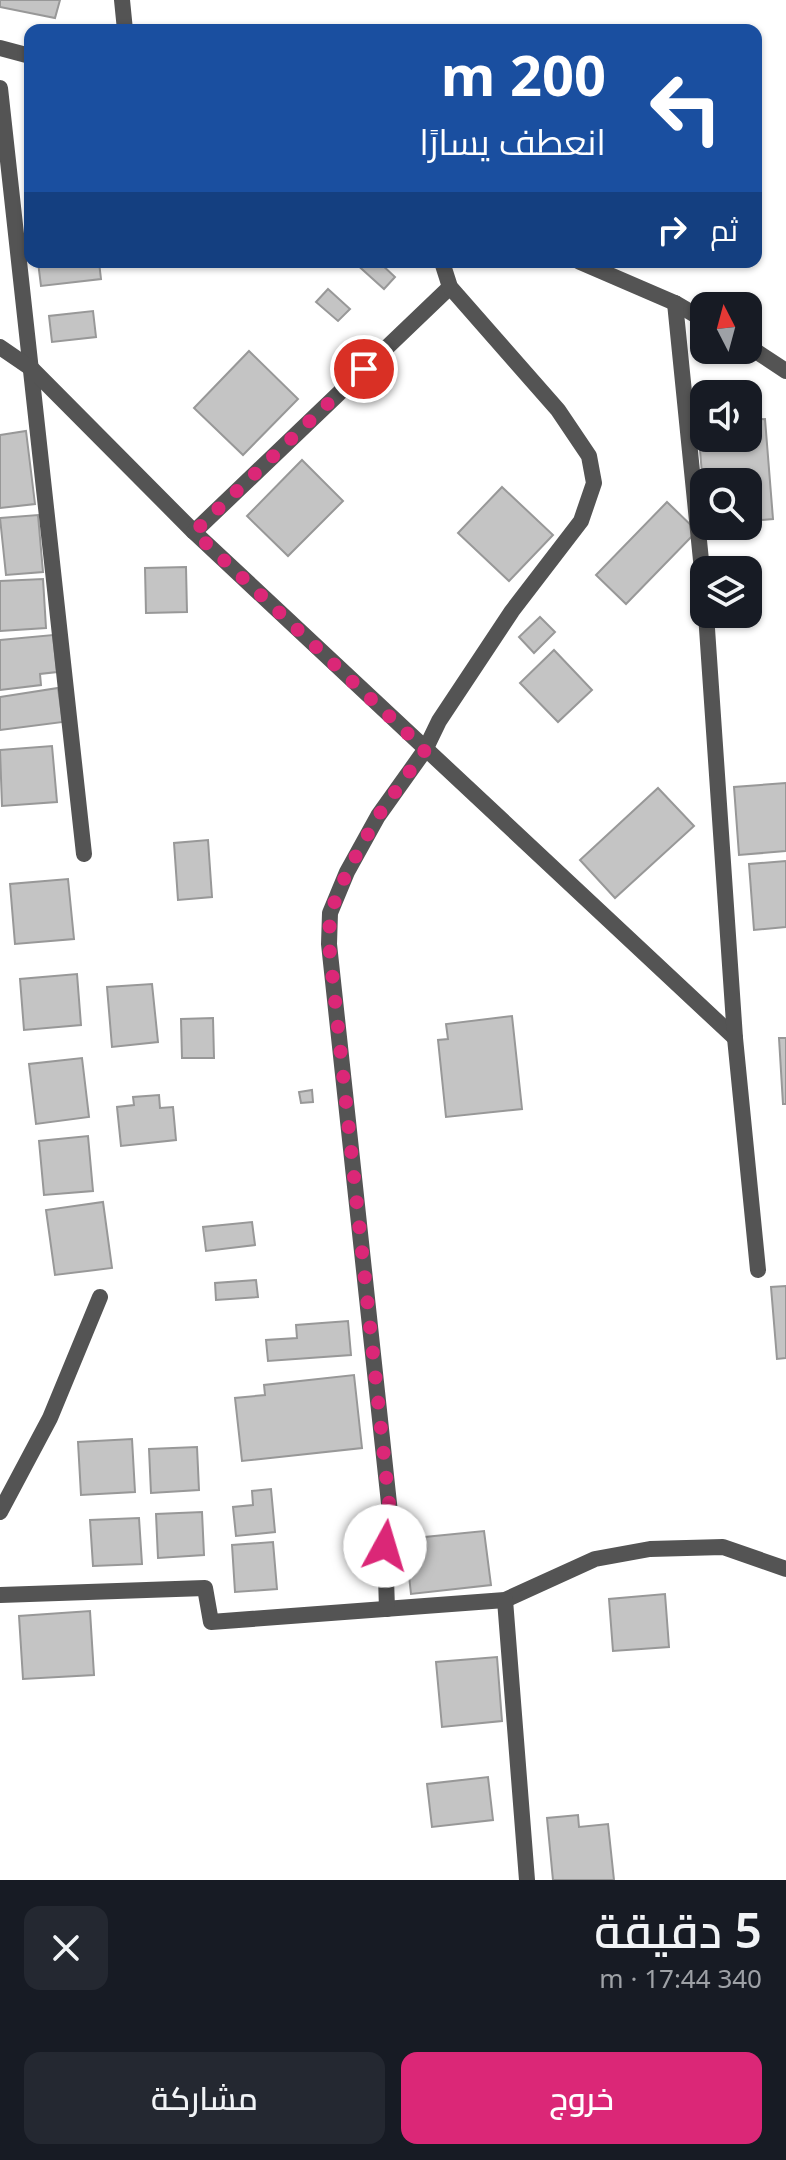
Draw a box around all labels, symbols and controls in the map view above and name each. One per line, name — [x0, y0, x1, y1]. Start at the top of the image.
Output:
text: 200 m — [441, 36, 606, 112]
icon: left — [634, 56, 738, 160]
text: انعطف يسارًا — [419, 117, 606, 166]
icon: right — [650, 208, 694, 252]
text: ثم — [710, 209, 738, 250]
north arrow — [690, 292, 762, 364]
map controls — [690, 292, 762, 628]
pin — [330, 335, 398, 403]
icon: arrive — [342, 347, 386, 391]
button: sound — [690, 380, 762, 452]
button: search — [690, 468, 762, 540]
button: layers — [690, 556, 762, 628]
position arrow — [343, 1504, 427, 1588]
text: 5 دقيقة — [594, 1897, 762, 1962]
button: close — [24, 1906, 108, 1990]
text: 340 m · 17:44 — [599, 1960, 762, 1996]
button: مشاركة — [24, 2052, 385, 2144]
button: خروج — [401, 2052, 762, 2144]

